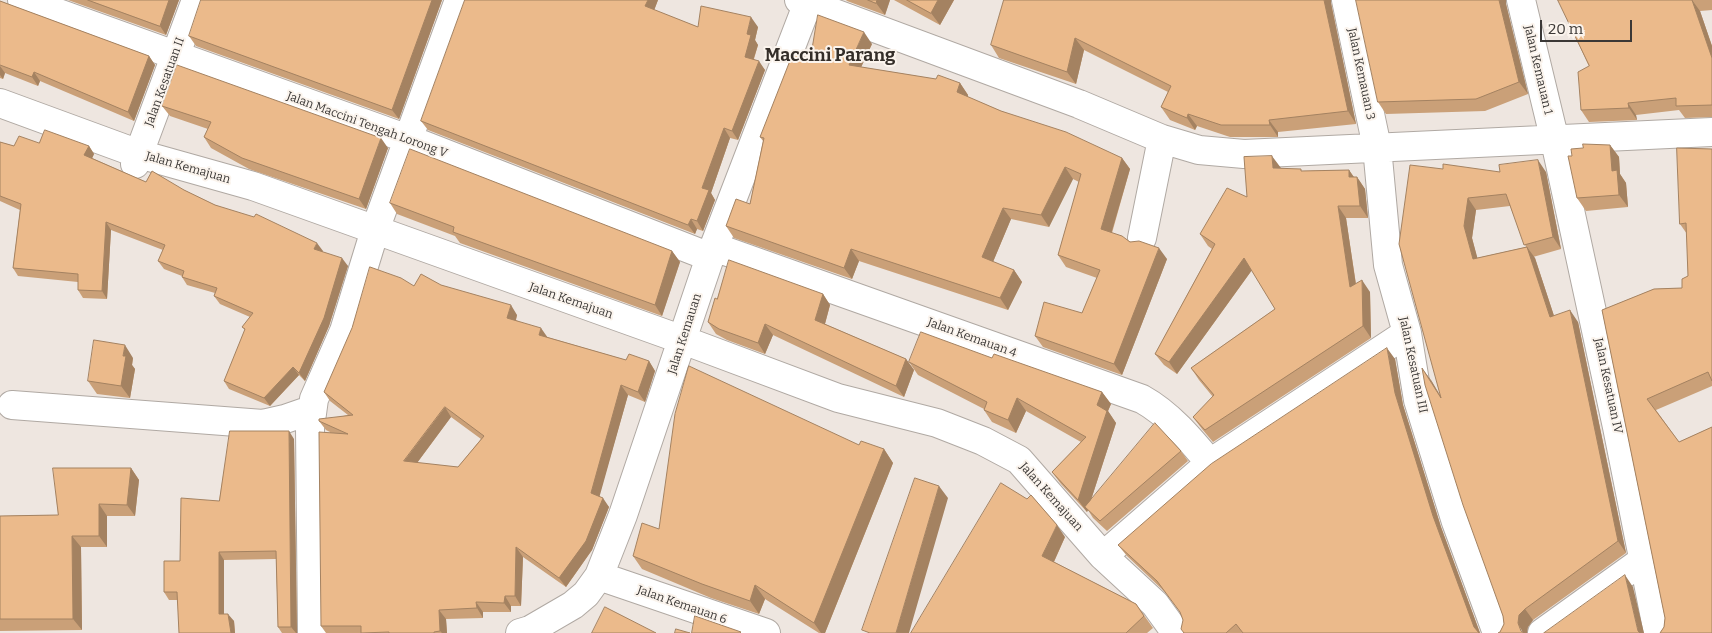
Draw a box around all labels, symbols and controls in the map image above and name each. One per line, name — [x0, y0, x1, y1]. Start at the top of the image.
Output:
scale bar — [1542, 10, 1634, 42]
text: 20 m — [1548, 20, 1583, 38]
street label: Jalan Kemauan 1 — [1521, 24, 1555, 116]
street label: Jalan Kemauan 3 — [1344, 27, 1378, 121]
street label: Jalan Kesatuan II — [142, 35, 188, 129]
district label: Maccini Parang — [765, 45, 895, 67]
street label: Jalan Maccini Tengah Lorong V — [285, 89, 449, 161]
street label: Jalan Kemajuan — [144, 149, 232, 187]
street label: Jalan Kemajuan — [527, 280, 615, 322]
street label: Jalan Kemauan — [665, 292, 705, 376]
street label: Jalan Kemauan 4 — [926, 315, 1018, 361]
street label: Jalan Kesatuan III — [1396, 316, 1430, 414]
street label: Jalan Kesatuan IV — [1591, 337, 1625, 435]
street label: Jalan Kemajuan — [1016, 460, 1086, 534]
street label: Jalan Kemauan 6 — [635, 583, 729, 627]

